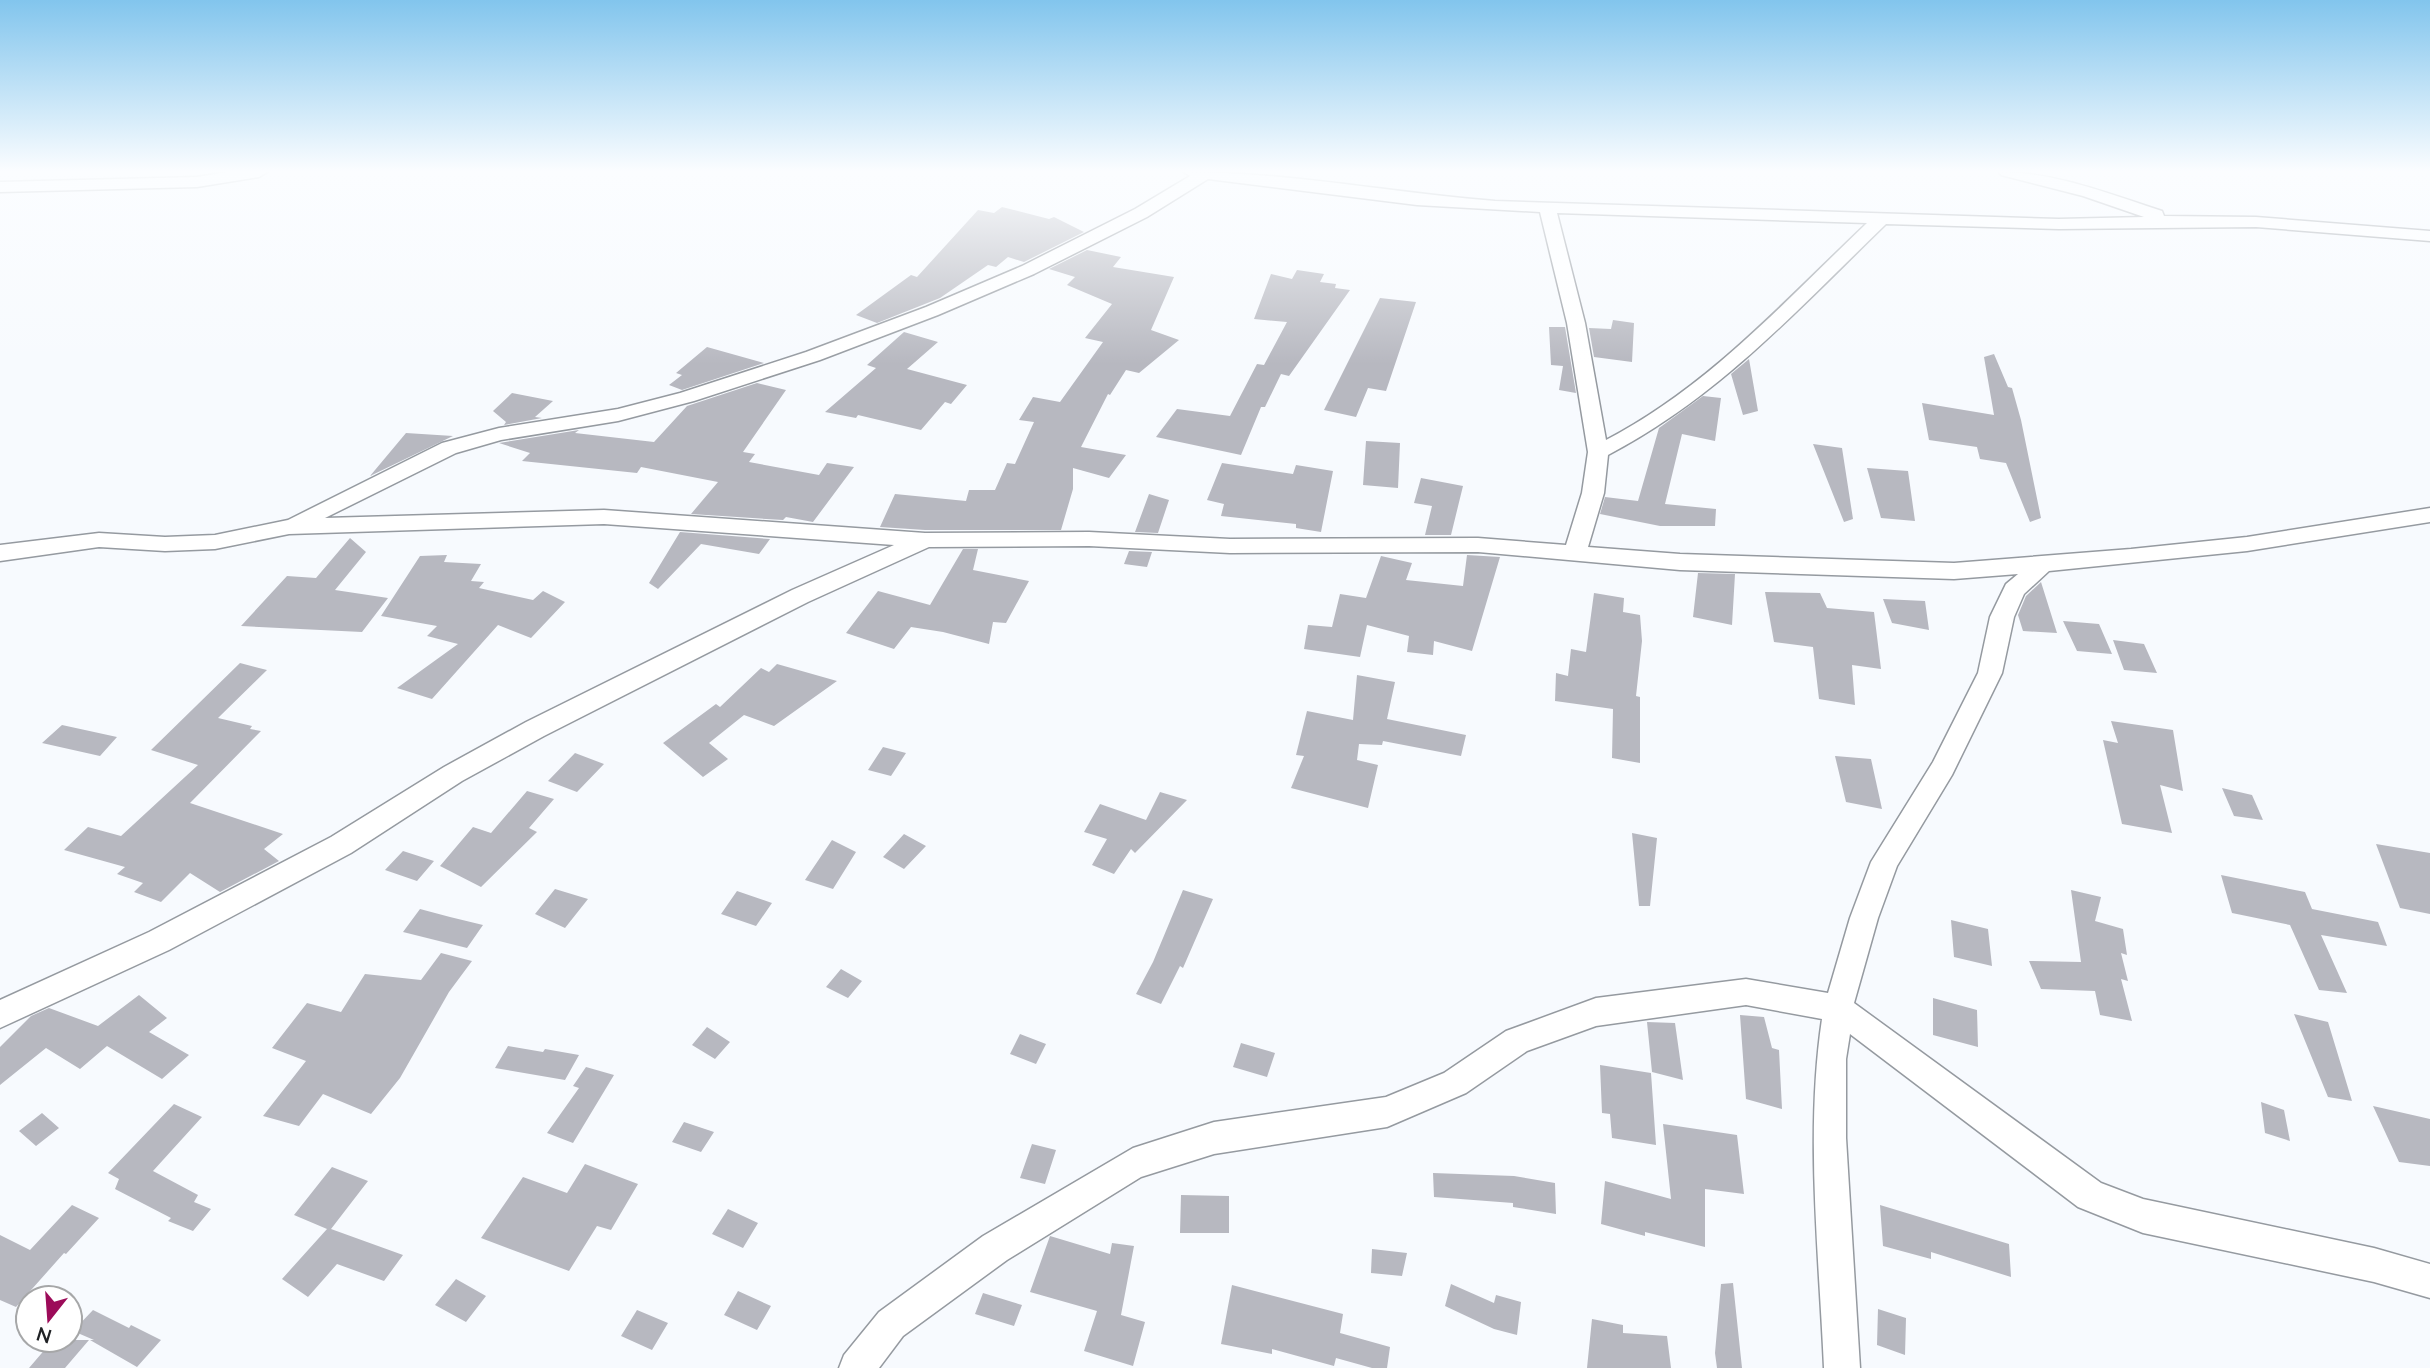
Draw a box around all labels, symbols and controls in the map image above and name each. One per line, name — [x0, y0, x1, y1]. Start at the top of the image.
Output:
north arrow — [14, 1284, 84, 1354]
text: N — [34, 1323, 54, 1349]

